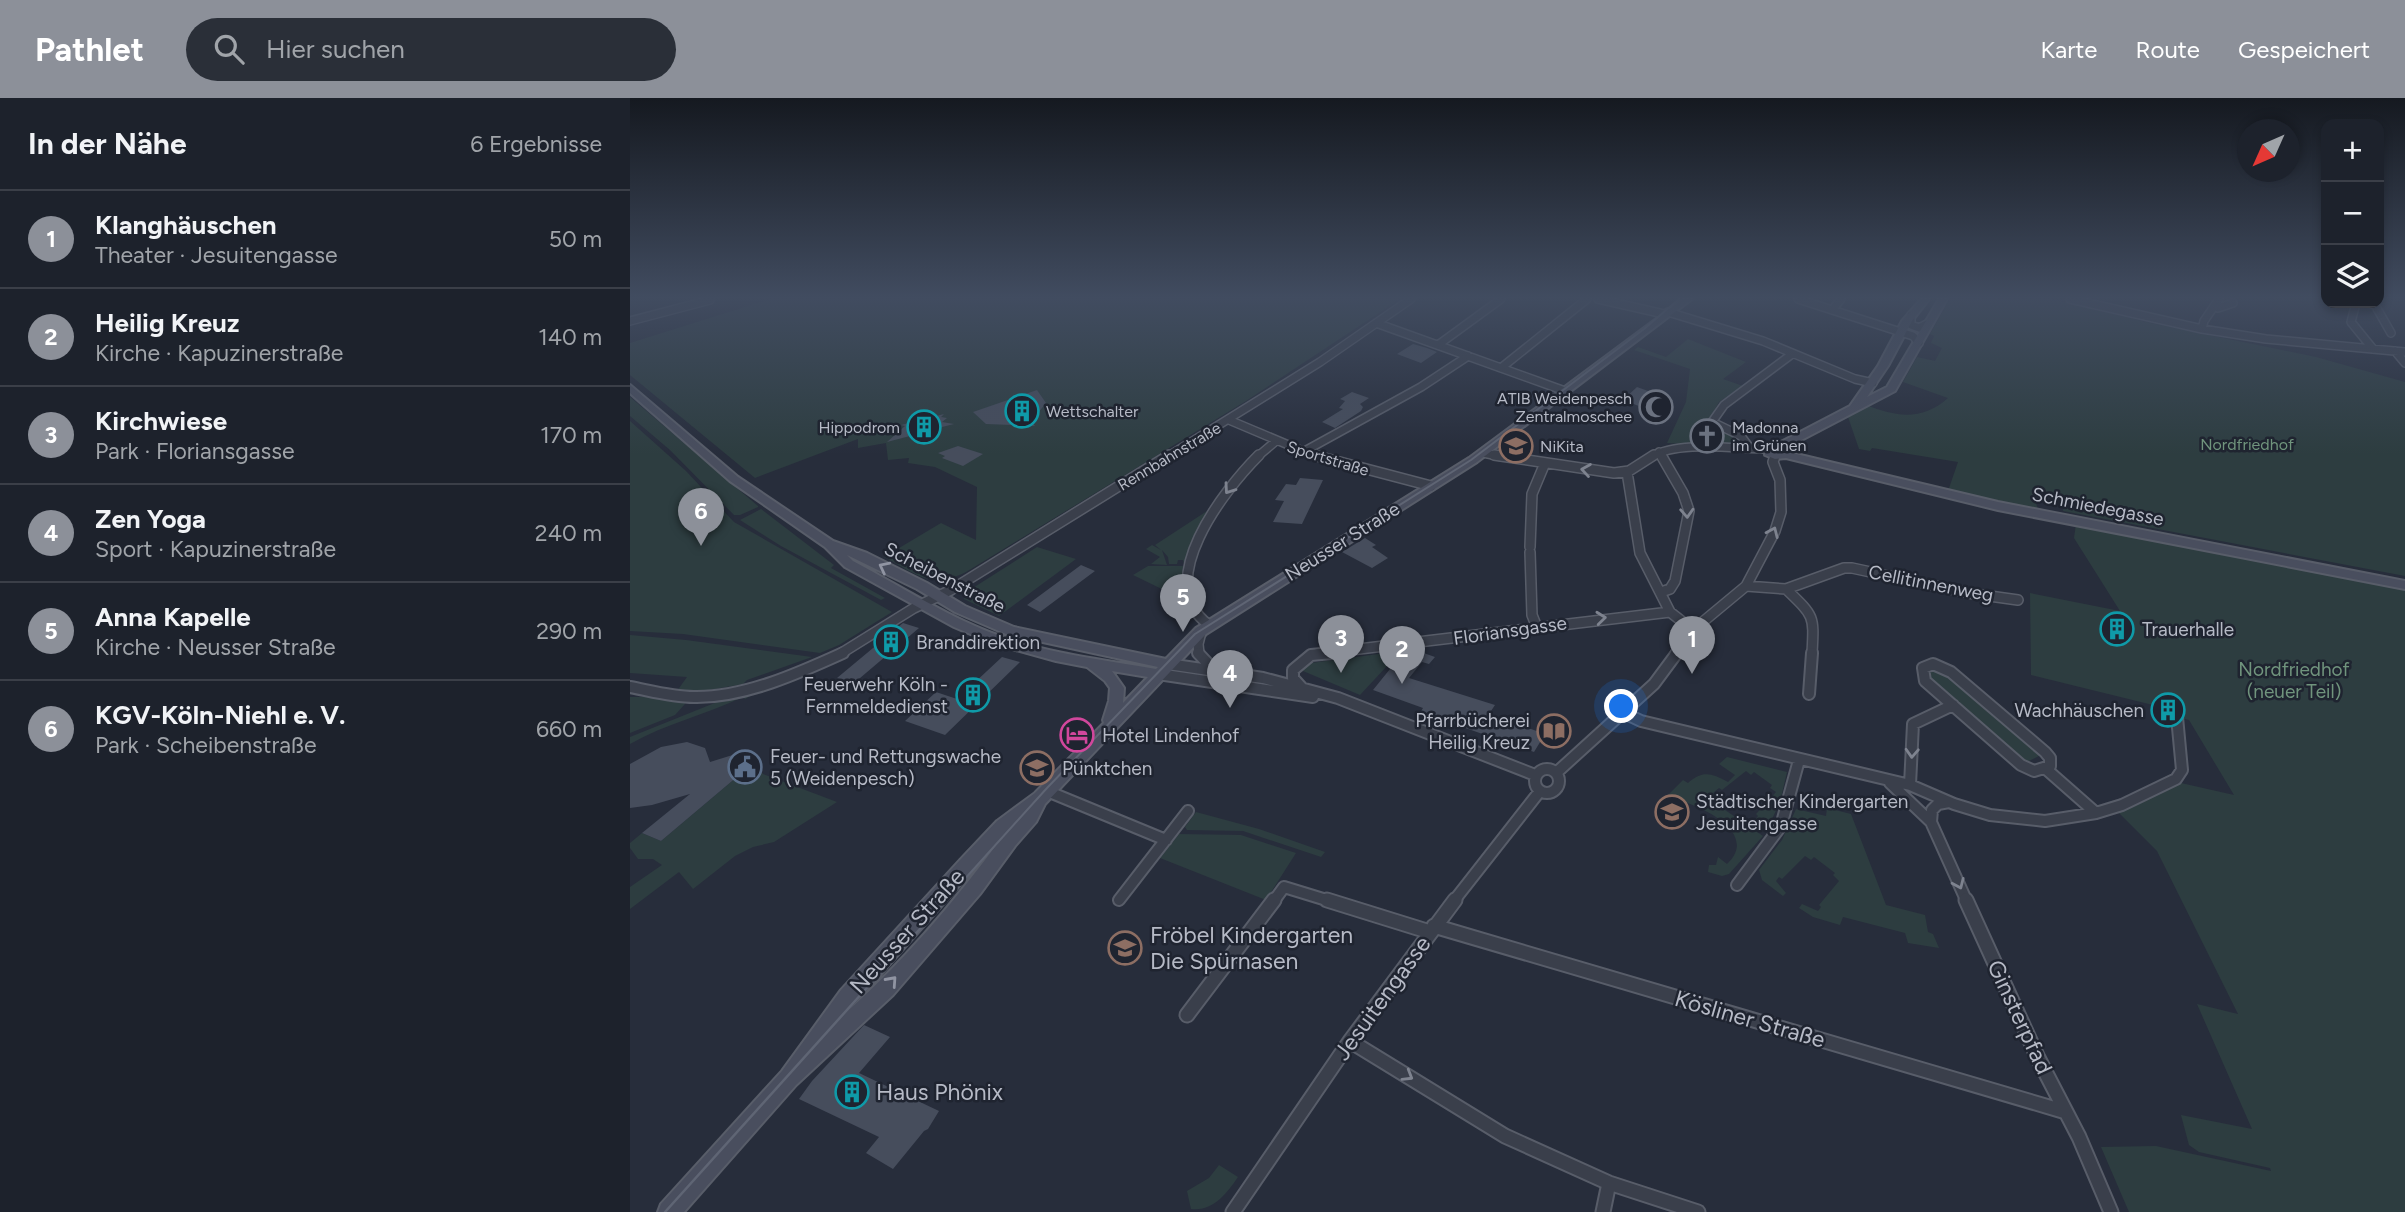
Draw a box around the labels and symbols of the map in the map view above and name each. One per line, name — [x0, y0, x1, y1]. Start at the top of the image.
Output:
north arrow — [2237, 119, 2300, 182]
mosque icon: ATIB Weidenpesch Zentralmoschee — [1637, 388, 1675, 426]
place label: ATIB Weidenpesch Zentralmoschee — [1497, 389, 1632, 426]
building icon: Wettschalter — [1003, 392, 1041, 430]
place label: Wettschalter — [1046, 402, 1139, 421]
building icon: Hippodrom — [905, 408, 943, 446]
church icon: Madonna im Grünen — [1688, 417, 1726, 455]
place label: Hippodrom — [818, 418, 900, 437]
street label: Rennbahnstraße — [1114, 418, 1224, 495]
place label: Madonna im Grünen — [1732, 418, 1806, 455]
school or university icon: NiKita — [1497, 427, 1535, 465]
park label: Nordfriedhof — [2200, 435, 2294, 454]
street label: Sportstraße — [1285, 437, 1371, 480]
place label: NiKita — [1540, 437, 1584, 456]
one-way arrow — [1580, 463, 1592, 478]
one-way arrow — [1225, 481, 1237, 494]
street label: Schmiedegasse — [2030, 482, 2166, 531]
pin: 6 — [678, 488, 724, 546]
street label: Neusser Straße — [1281, 497, 1404, 586]
one-way arrow — [1679, 508, 1694, 519]
one-way arrow — [1765, 527, 1779, 539]
street label: Scheibenstraße — [880, 537, 1009, 618]
street label: Cellitinnenweg — [1867, 560, 1995, 607]
one-way arrow — [879, 562, 891, 576]
pin: 5 — [1160, 574, 1206, 632]
building icon: Trauerhalle — [2098, 610, 2136, 648]
street label: Floriansgasse — [1452, 611, 1568, 650]
one-way arrow — [1595, 611, 1607, 626]
pin: 3 — [1318, 615, 1364, 673]
pin: 1 — [1669, 616, 1715, 674]
place label: Trauerhalle — [2142, 618, 2234, 641]
building icon: Branddirektion — [872, 623, 910, 661]
pin: 2 — [1379, 626, 1425, 684]
place label: Branddirektion — [916, 631, 1040, 654]
pin: 4 — [1207, 650, 1253, 708]
park label: Nordfriedhof (neuer Teil) — [2238, 658, 2350, 703]
place label: Feuerwehr Köln - Fernmeldedienst — [803, 673, 948, 718]
building icon: Feuerwehr Köln - Fernmeldedienst — [954, 676, 992, 714]
your location — [1604, 689, 1638, 723]
building icon: Wachhäuschen — [2149, 691, 2187, 729]
place label: Wachhäuschen — [2014, 699, 2144, 722]
place label: Pfarrbücherei Heilig Kreuz — [1415, 709, 1530, 754]
library icon: Pfarrbücherei Heilig Kreuz — [1535, 712, 1573, 750]
hotel icon: Hotel Lindenhof — [1058, 716, 1096, 754]
place label: Hotel Lindenhof — [1102, 724, 1239, 747]
place label: Feuer- und Rettungswache 5 (Weidenpesch) — [770, 745, 1001, 790]
public building icon: Feuer- und Rettungswache 5 (Weidenpesch) — [726, 748, 764, 786]
one-way arrow — [1904, 748, 1919, 759]
school or university icon: Pünktchen — [1018, 749, 1056, 787]
place label: Pünktchen — [1062, 757, 1152, 780]
place label: Städtischer Kindergarten Jesuitengasse — [1696, 790, 1908, 835]
school or university icon: Städtischer Kindergarten Jesuitengasse — [1653, 793, 1691, 831]
street label: Neusser Straße — [844, 863, 970, 999]
one-way arrow — [1951, 877, 1965, 889]
place label: Fröbel Kindergarten Die Spürnasen — [1150, 921, 1353, 975]
school or university icon: Fröbel Kindergarten Die Spürnasen — [1106, 929, 1144, 967]
street label: Jesuitengasse — [1328, 930, 1436, 1066]
street label: Ginsterpfad — [1981, 956, 2059, 1078]
one-way arrow — [884, 976, 896, 989]
street label: Kösliner Straße — [1672, 984, 1828, 1054]
one-way arrow — [1400, 1068, 1413, 1081]
building icon: Haus Phönix — [833, 1073, 871, 1111]
place label: Haus Phönix — [876, 1078, 1003, 1106]

